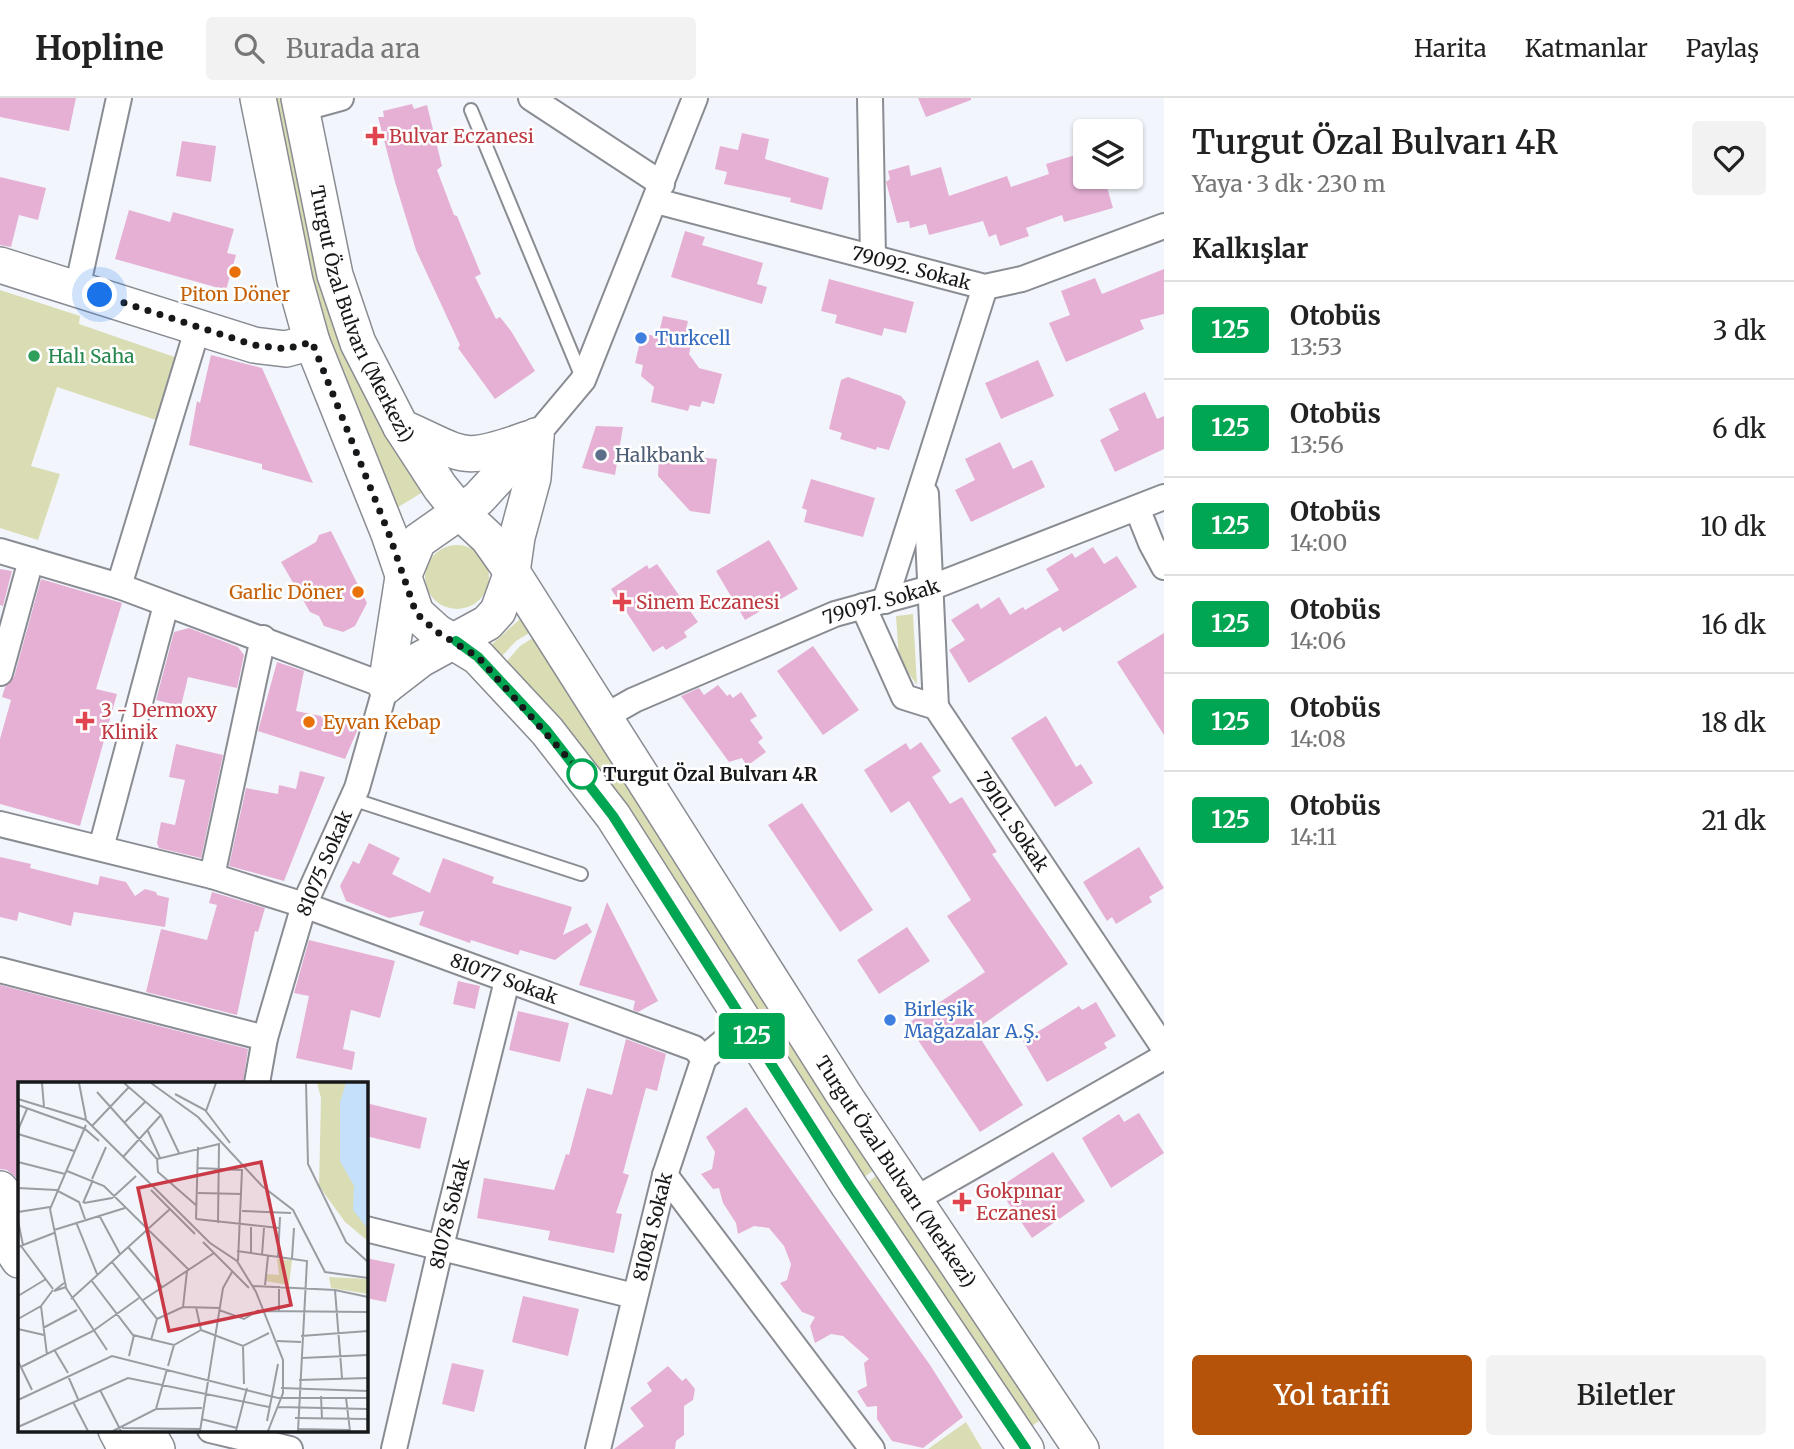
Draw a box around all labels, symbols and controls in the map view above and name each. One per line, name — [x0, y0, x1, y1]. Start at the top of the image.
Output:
search box — [206, 17, 696, 80]
text: Hopline — [35, 28, 164, 69]
icon: search — [230, 29, 268, 67]
text: Burada ara — [286, 32, 420, 65]
text: Harita — [1414, 33, 1487, 64]
text: Katmanlar — [1525, 33, 1648, 64]
text: Paylaş — [1686, 33, 1759, 64]
map controls — [1073, 119, 1143, 189]
button: layers — [1073, 119, 1143, 189]
button: heart — [1692, 121, 1766, 195]
text: Turgut Özal Bulvarı 4R — [1192, 122, 1558, 163]
place label: Bulvar Eczanesi — [389, 124, 534, 148]
marker: Bulvar Eczanesi — [367, 128, 383, 144]
text: Yaya · 3 dk · 230 m — [1192, 169, 1386, 198]
street label: Turgut Özal Bulvarı (Merkezi) — [305, 183, 420, 447]
text: Kalkışlar — [1192, 232, 1308, 265]
street label: 79092. Sokak — [849, 241, 974, 295]
marker: Piton Döner — [227, 264, 243, 280]
your location — [82, 277, 117, 312]
place label: Piton Döner — [180, 282, 290, 306]
text: Otobüs — [1290, 299, 1381, 332]
text: 125 — [1211, 314, 1250, 345]
text: 3 dk — [1713, 314, 1766, 347]
place label: Turkcell — [655, 326, 731, 350]
marker: Turkcell — [633, 330, 649, 346]
text: 13:53 — [1290, 332, 1342, 361]
place label: Halı Saha — [48, 344, 135, 368]
marker: Halı Saha — [26, 348, 42, 364]
text: Otobüs — [1290, 397, 1381, 430]
text: 125 — [1211, 412, 1250, 443]
text: 6 dk — [1712, 412, 1766, 445]
text: 13:56 — [1290, 430, 1344, 459]
place label: Halkbank — [615, 443, 704, 467]
marker: Halkbank — [593, 447, 609, 463]
text: Otobüs — [1290, 495, 1381, 528]
text: 125 — [1211, 510, 1250, 541]
text: 10 dk — [1700, 510, 1766, 543]
text: 14:00 — [1290, 528, 1347, 557]
street label: 79097. Sokak — [819, 573, 943, 630]
place label: Garlic Döner — [229, 580, 344, 604]
marker: Garlic Döner — [350, 584, 366, 600]
place label: Sinem Eczanesi — [636, 590, 780, 614]
text: Otobüs — [1290, 593, 1381, 626]
marker: Sinem Eczanesi — [614, 594, 630, 610]
text: 125 — [1211, 608, 1250, 639]
text: 16 dk — [1701, 608, 1766, 641]
text: 14:06 — [1290, 626, 1346, 655]
text: Otobüs — [1290, 691, 1381, 724]
place label: 3 - Dermoxy Klinik — [101, 698, 217, 744]
text: 125 — [1211, 706, 1250, 737]
text: 18 dk — [1701, 706, 1766, 739]
place label: Eyvan Kebap — [323, 710, 441, 734]
marker: 3 - Dermoxy Klinik — [75, 711, 95, 731]
marker: Eyvan Kebap — [301, 714, 317, 730]
text: 14:08 — [1290, 724, 1346, 753]
marker: Turgut Özal Bulvarı 4R — [567, 759, 597, 789]
place label: Turgut Özal Bulvarı 4R — [603, 762, 818, 786]
street label: 79101. Sokak — [971, 767, 1054, 876]
text: Otobüs — [1290, 789, 1381, 822]
text: 125 — [1211, 804, 1250, 835]
text: 21 dk — [1701, 804, 1766, 837]
street label: 81075 Sokak — [291, 806, 357, 920]
text: 14:11 — [1290, 822, 1337, 851]
street label: 81077 Sokak — [447, 948, 561, 1009]
place label: Birleşik Mağazalar A.Ş. — [904, 997, 1039, 1043]
marker: Birleşik Mağazalar A.Ş. — [882, 1012, 898, 1028]
line badge: 125 — [712, 1013, 792, 1059]
text: 125 — [733, 1020, 771, 1051]
street label: Turgut Özal Bulvarı (Merkezi) — [810, 1051, 981, 1292]
inset map — [18, 1082, 368, 1432]
street label: 81078 Sokak — [424, 1156, 474, 1271]
street label: 81081 Sokak — [628, 1170, 677, 1283]
place label: Gokpınar Eczanesi — [976, 1179, 1063, 1225]
marker: Gokpınar Eczanesi — [954, 1194, 970, 1210]
button: Yol tarifi — [1192, 1355, 1472, 1435]
button: Biletler — [1486, 1355, 1766, 1435]

